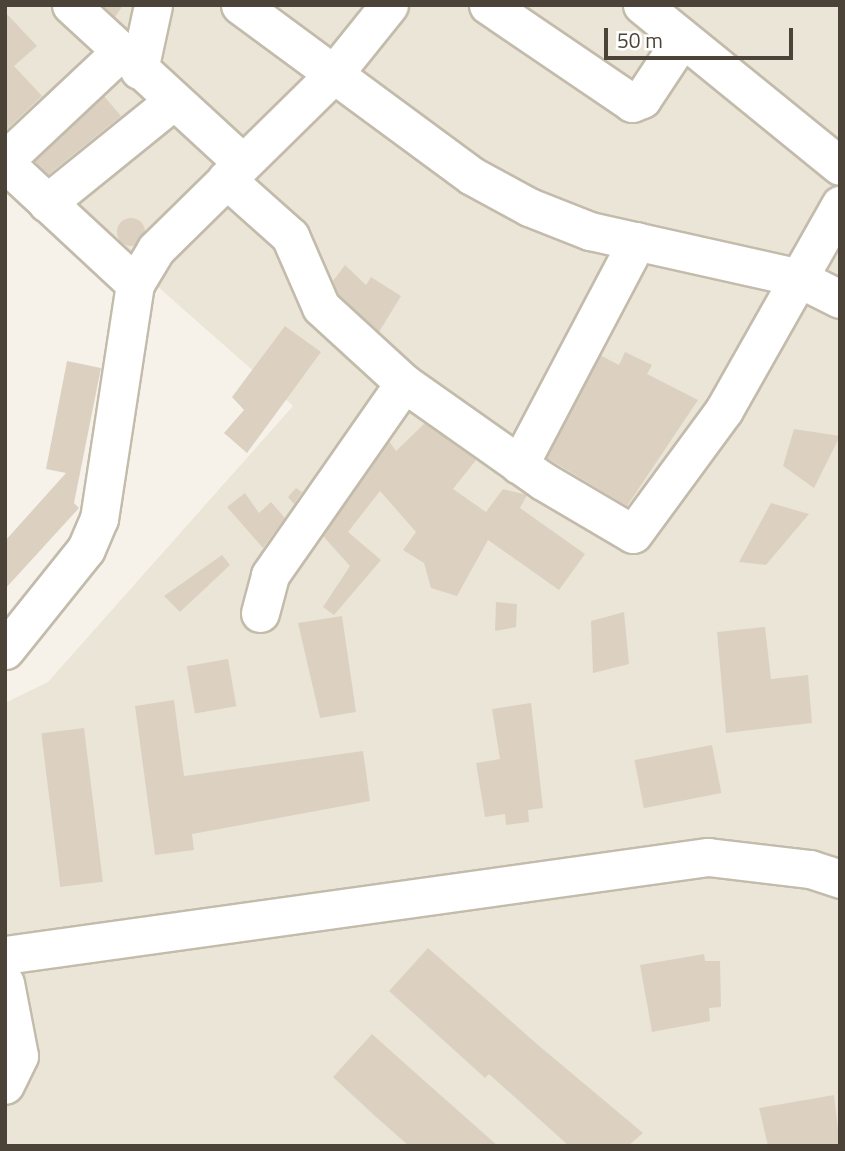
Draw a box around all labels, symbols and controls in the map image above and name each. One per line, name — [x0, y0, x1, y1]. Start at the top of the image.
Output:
scale bar — [607, 14, 796, 58]
text: 50 m — [617, 24, 663, 56]

